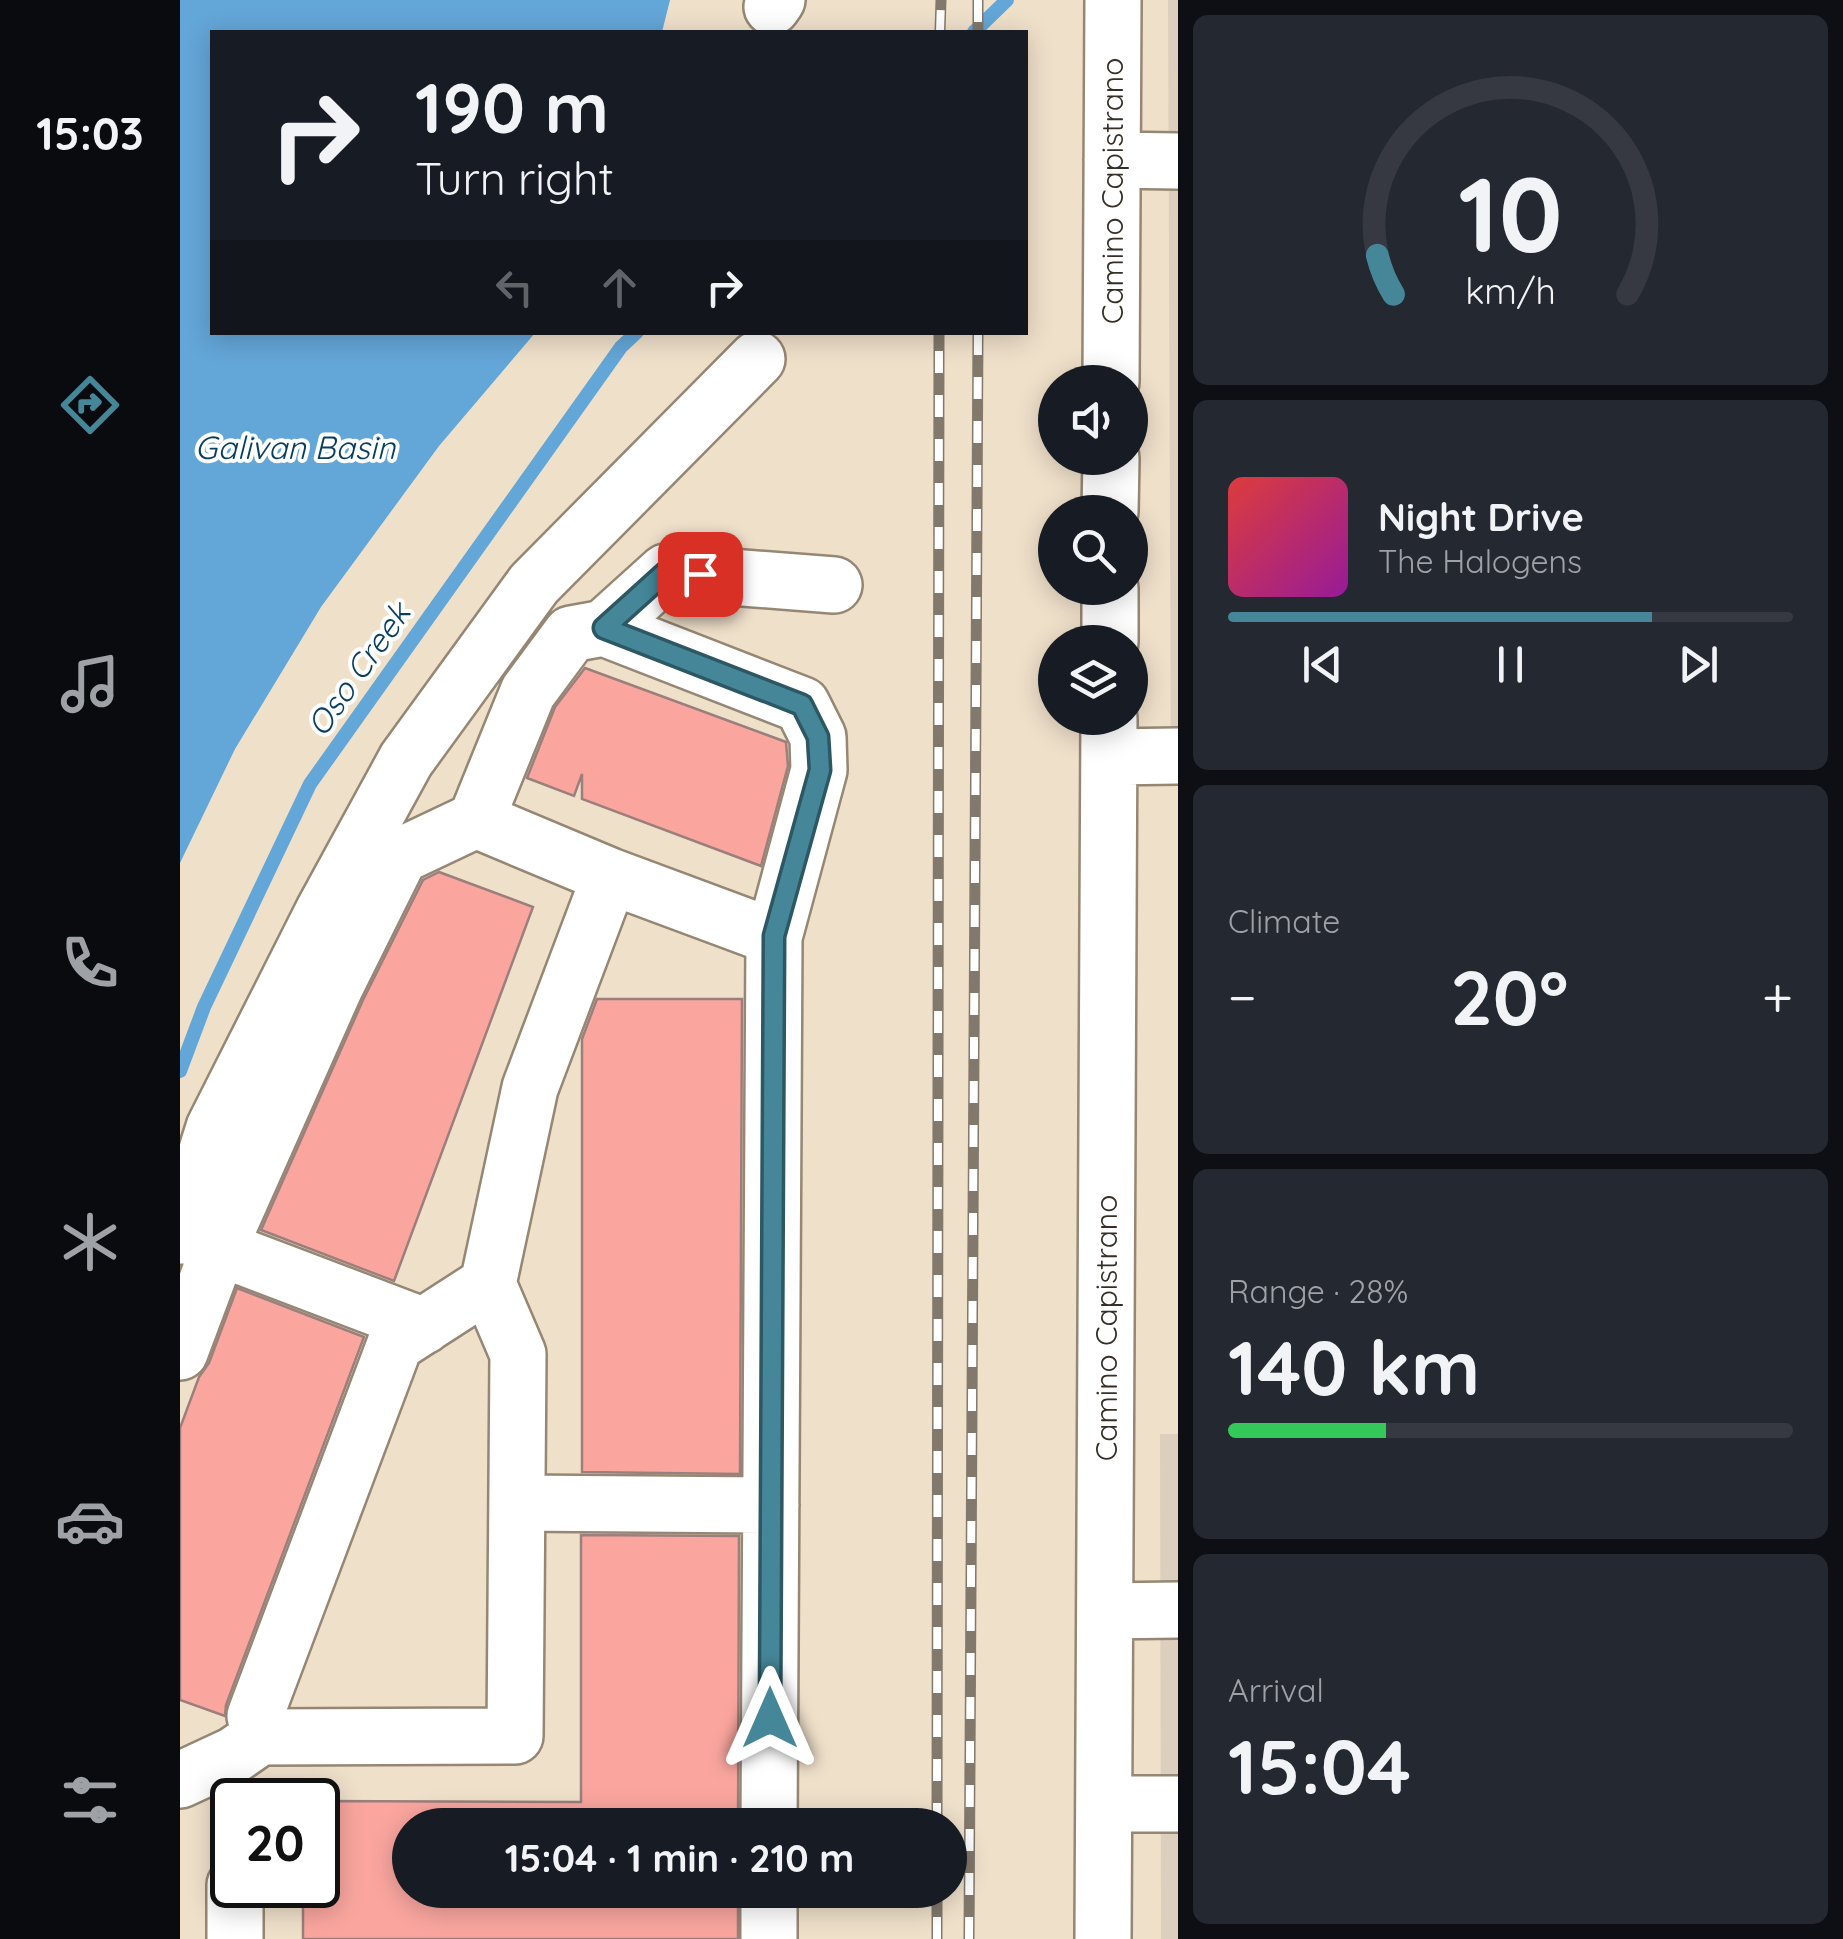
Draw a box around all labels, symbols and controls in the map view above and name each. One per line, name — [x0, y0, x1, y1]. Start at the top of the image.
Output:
street label: Camino Capistrano — [1093, 58, 1131, 324]
text: 190 m — [415, 63, 609, 151]
icon: right — [250, 70, 380, 200]
text: 15:03 — [36, 105, 144, 161]
text: 10 — [1458, 148, 1563, 278]
text: Turn right — [415, 150, 614, 206]
icon: left — [487, 260, 542, 315]
icon: ahead — [592, 260, 647, 315]
icon: right — [697, 260, 752, 315]
text: km/h — [1465, 268, 1556, 313]
map controls — [1038, 365, 1148, 735]
button: sound — [1038, 365, 1148, 475]
icon: directions — [55, 370, 125, 440]
water label: Galivan Basin — [195, 427, 397, 467]
text: Night Drive — [1378, 493, 1584, 541]
button: search — [1038, 495, 1148, 605]
pin — [658, 532, 743, 617]
text: The Halogens — [1378, 541, 1582, 581]
icon: arrive — [673, 547, 728, 602]
water label: Oso Creek — [298, 592, 420, 743]
button: layers — [1038, 625, 1148, 735]
icon: previous — [1295, 637, 1350, 692]
icon: pause — [1483, 637, 1538, 692]
icon: next — [1671, 637, 1726, 692]
icon: music — [55, 649, 125, 719]
text: Climate — [1228, 901, 1340, 941]
icon: phone — [55, 928, 125, 998]
text: 20° — [1450, 950, 1568, 1044]
text: − — [1228, 962, 1257, 1031]
text: + — [1762, 962, 1793, 1031]
street label: Camino Capistrano — [1087, 1195, 1125, 1461]
icon: climate — [55, 1207, 125, 1277]
text: Range · 28% — [1228, 1271, 1408, 1311]
text: 140 km — [1228, 1320, 1480, 1414]
icon: car — [55, 1486, 125, 1556]
position arrow — [718, 1666, 822, 1770]
text: Arrival — [1228, 1670, 1324, 1710]
text: 15:04 — [1228, 1719, 1411, 1813]
icon: filters — [55, 1765, 125, 1835]
speed limit sign: 20 — [210, 1778, 340, 1908]
text: 15:04 · 1 min · 210 m — [505, 1834, 854, 1882]

